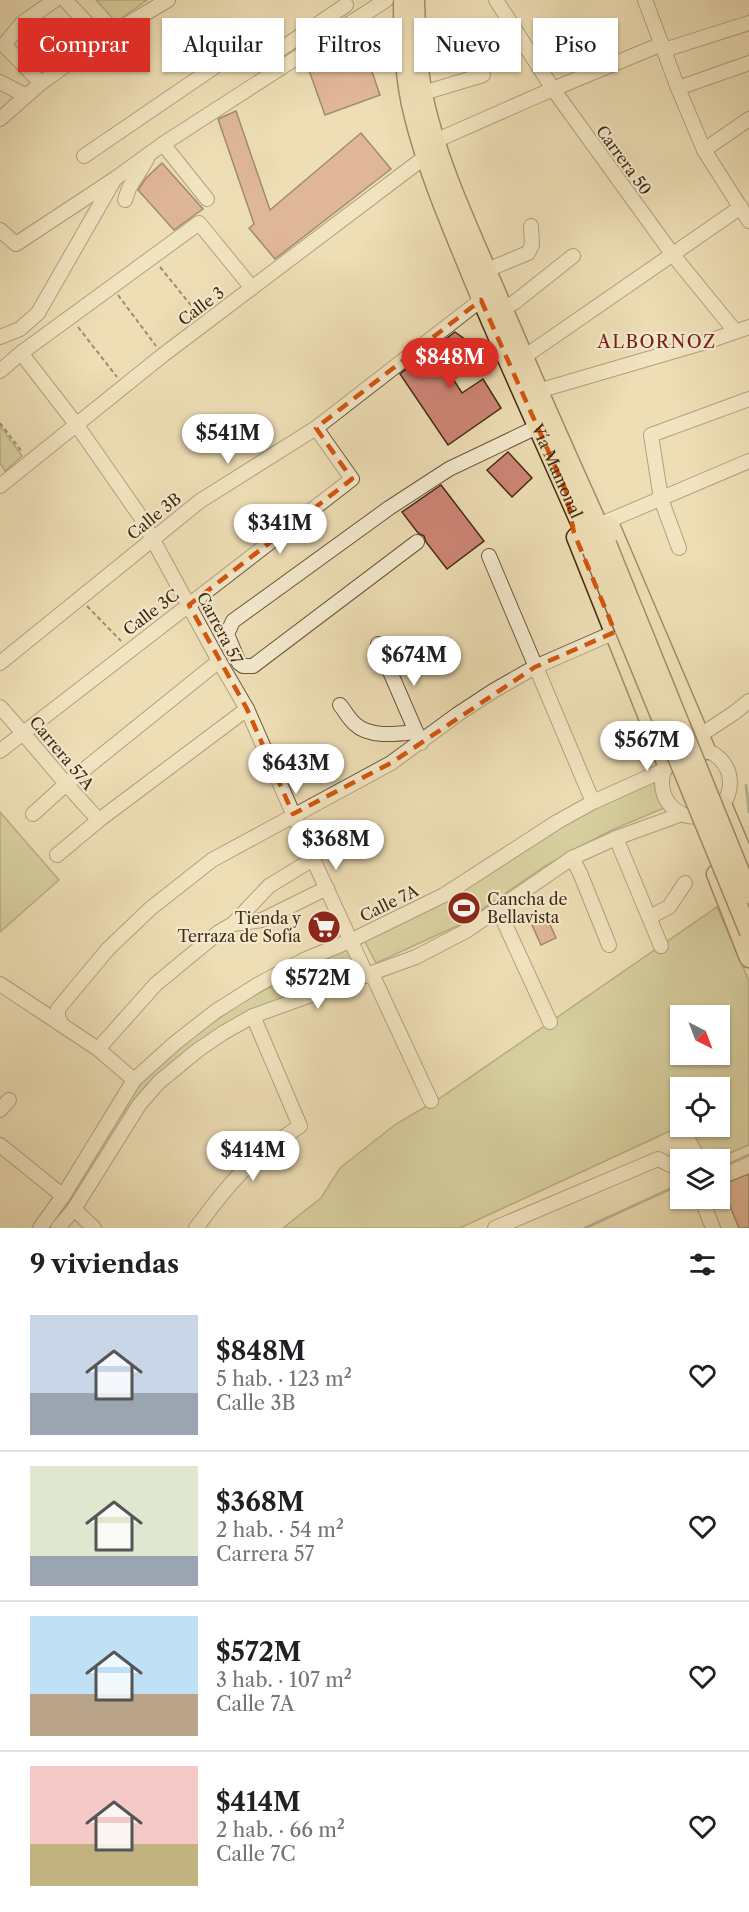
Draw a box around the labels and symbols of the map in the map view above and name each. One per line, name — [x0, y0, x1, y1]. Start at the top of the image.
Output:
street label: Carrera 50 — [592, 121, 656, 199]
street label: Calle 3 — [174, 282, 228, 330]
district label: ALBORNOZ — [596, 331, 717, 353]
pin: $848M — [408, 338, 492, 389]
pin: $541M — [186, 414, 270, 465]
street label: Vía Mamonal — [527, 420, 587, 521]
street label: Calle 3B — [123, 488, 185, 544]
pin: $341M — [238, 504, 322, 555]
street label: Calle 3C — [119, 585, 183, 639]
street label: Carrera 57 — [193, 589, 247, 668]
pin: $674M — [372, 636, 456, 687]
street label: Carrera 57A — [25, 712, 99, 795]
pin: $567M — [605, 721, 689, 772]
pin: $643M — [254, 744, 338, 795]
pin: $368M — [294, 820, 378, 871]
street label: Calle 7A — [356, 880, 423, 926]
place label: Cancha de Bellavista — [487, 889, 567, 927]
sports icon: Cancha de Bellavista — [446, 890, 482, 926]
place label: Tienda y Terraza de Sofía — [177, 908, 302, 946]
supermarket icon: Tienda y Terraza de Sofía — [306, 909, 342, 945]
pin: $572M — [276, 959, 360, 1010]
north arrow — [670, 1005, 730, 1065]
pin: $414M — [211, 1131, 295, 1182]

